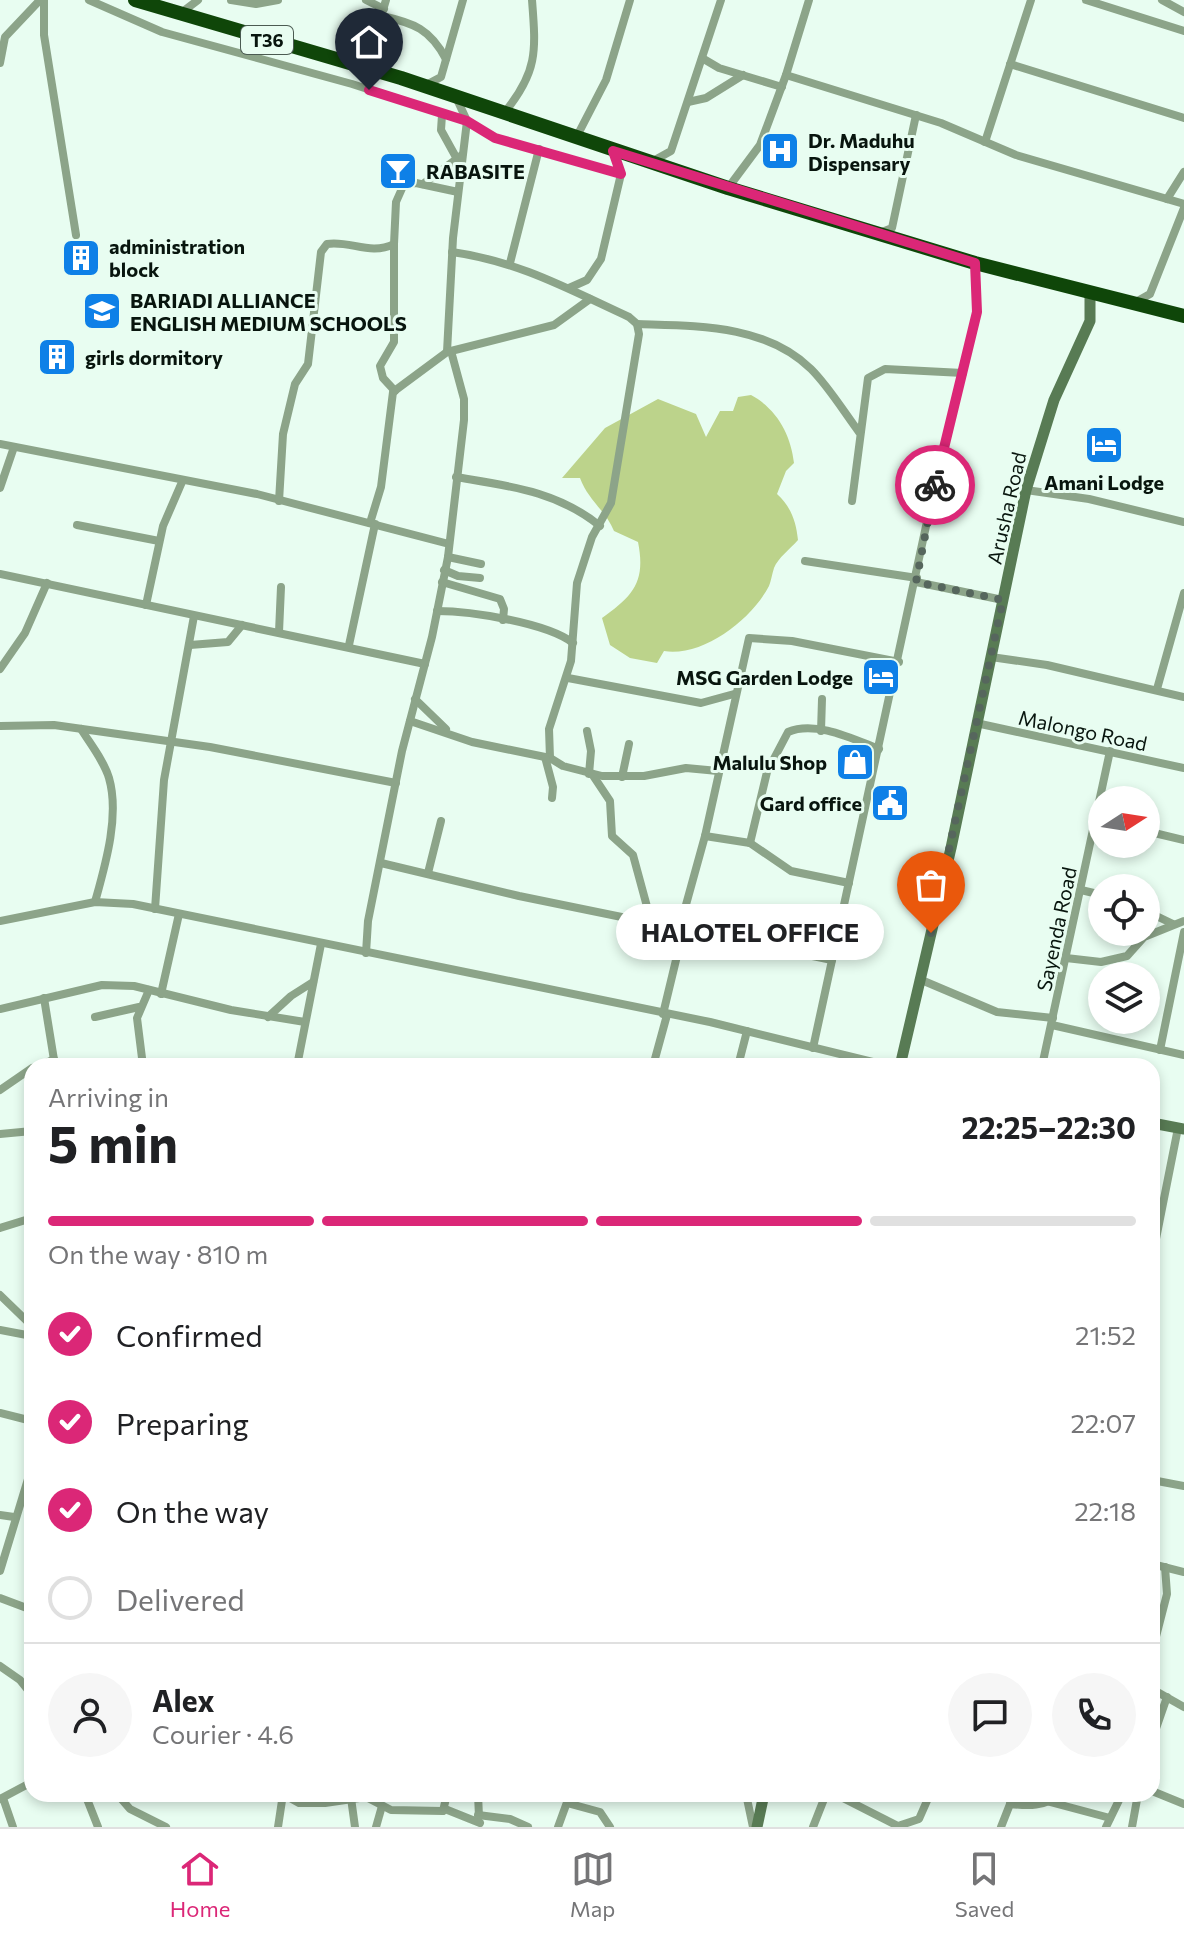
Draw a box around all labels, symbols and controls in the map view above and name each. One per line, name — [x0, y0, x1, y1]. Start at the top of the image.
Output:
pin — [335, 8, 403, 90]
icon: home — [347, 20, 391, 64]
road number: T36 — [241, 26, 293, 54]
place label: Dr. Maduhu Dispensary — [808, 128, 915, 175]
hospital icon: Dr. Maduhu Dispensary — [759, 130, 801, 172]
bar icon: RABASITE — [377, 150, 419, 192]
place label: RABASITE — [426, 159, 525, 183]
place label: administration block — [109, 234, 245, 281]
building icon: administration block — [60, 237, 102, 279]
place label: BARIADI ALLIANCE ENGLISH MEDIUM SCHOOLS — [130, 288, 407, 335]
school or university icon: BARIADI ALLIANCE ENGLISH MEDIUM SCHOOLS — [81, 290, 123, 332]
building icon: girls dormitory — [36, 336, 78, 378]
place label: girls dormitory — [85, 345, 223, 369]
hotel icon: Amani Lodge — [1083, 424, 1125, 466]
courier — [895, 445, 975, 525]
street label: Arusha Road — [981, 450, 1031, 566]
icon: bike — [913, 463, 957, 507]
place label: Amani Lodge — [1044, 470, 1164, 494]
hotel icon: MSG Garden Lodge — [860, 656, 902, 698]
place label: MSG Garden Lodge — [676, 665, 853, 689]
street label: Malongo Road — [1016, 705, 1150, 755]
shop icon: Malulu Shop — [834, 741, 876, 783]
place label: Malulu Shop — [712, 750, 827, 774]
public building icon: Gard office — [869, 782, 911, 824]
north arrow — [1088, 786, 1160, 858]
map controls — [1088, 786, 1160, 1034]
place label: Gard office — [760, 791, 862, 815]
pin — [897, 851, 965, 933]
icon: bag — [909, 863, 953, 907]
street label: Sayenda Road — [1031, 865, 1081, 993]
button: locate — [1088, 874, 1160, 946]
callout: HALOTEL OFFICE — [615, 905, 883, 961]
text: HALOTEL OFFICE — [641, 916, 859, 947]
button: layers — [1088, 962, 1160, 1034]
text: Arriving in — [48, 1081, 169, 1112]
text: 22:25–22:30 — [961, 1108, 1136, 1145]
text: 5 min — [48, 1110, 178, 1174]
text: On the way · 810 m — [48, 1238, 268, 1269]
icon: check — [48, 1312, 92, 1356]
text: Confirmed — [116, 1316, 263, 1353]
text: 21:52 — [1075, 1319, 1136, 1350]
icon: check — [48, 1400, 92, 1444]
text: Preparing — [116, 1404, 249, 1441]
text: 22:07 — [1070, 1407, 1136, 1438]
icon: check — [48, 1488, 92, 1532]
text: On the way — [116, 1492, 269, 1529]
text: 22:18 — [1074, 1495, 1136, 1526]
text: Delivered — [116, 1580, 245, 1617]
button: person — [48, 1673, 132, 1757]
button: chat — [948, 1673, 1032, 1757]
button: phone — [1052, 1673, 1136, 1757]
text: Alex — [152, 1681, 215, 1718]
text: Courier · 4.6 — [152, 1718, 294, 1749]
tab: Home — [170, 1847, 230, 1922]
tab: Map — [570, 1847, 615, 1922]
tab: Saved — [955, 1847, 1014, 1922]

